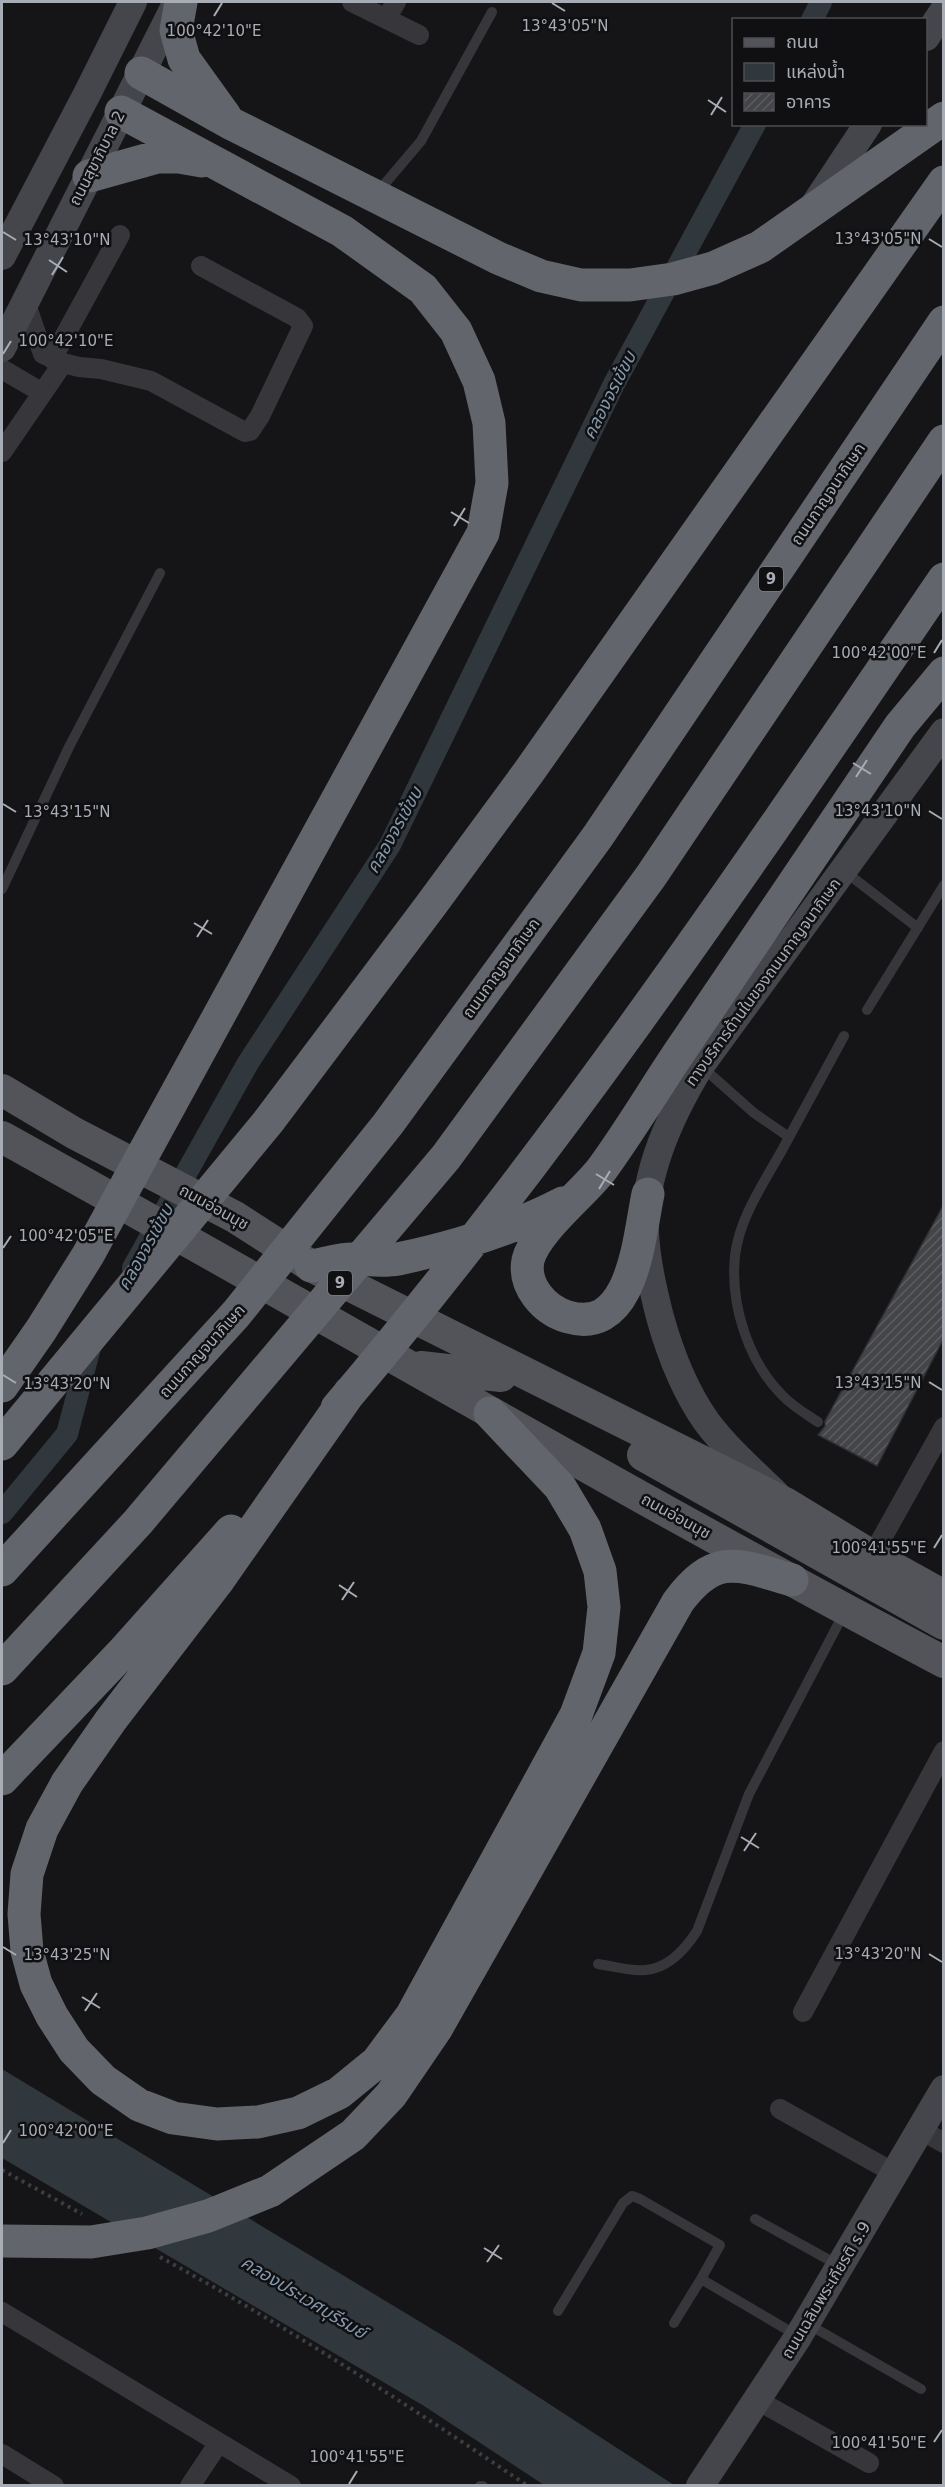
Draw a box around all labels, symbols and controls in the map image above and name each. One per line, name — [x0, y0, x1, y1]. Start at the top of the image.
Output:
text: 13°43'05"N — [521, 17, 609, 35]
legend — [732, 18, 927, 126]
text: 100°42'10"E — [167, 22, 261, 40]
text: ถนน — [786, 31, 819, 52]
text: แหล่งน้ำ — [786, 59, 845, 82]
text: อาคาร — [786, 91, 831, 112]
street label: ถนนสุขาภิบาล 2 — [65, 107, 129, 209]
text: 13°43'05"N — [834, 230, 922, 248]
text: 13°43'10"N — [23, 231, 111, 249]
text: 100°42'10"E — [19, 332, 113, 350]
water label: คลองจรเข้ขบ — [578, 347, 641, 442]
street label: ถนนกาญจนาภิเษก — [787, 439, 869, 549]
road number: 9 — [759, 567, 783, 591]
text: 100°42'00"E — [832, 644, 926, 662]
water label: คลองจรเข้ขบ — [362, 782, 427, 877]
text: 13°43'10"N — [834, 802, 922, 820]
text: 13°43'15"N — [23, 803, 111, 821]
street label: ทางบริการด้านในของถนนกาญจนาภิเษก — [681, 874, 845, 1090]
street label: ถนนกาญจนาภิเษก — [458, 914, 544, 1022]
street label: ถนนอ่อนนุช — [176, 1180, 252, 1234]
water label: คลองจรเข้ขบ — [113, 1199, 178, 1294]
text: 100°42'05"E — [19, 1227, 113, 1245]
road number: 9 — [328, 1271, 352, 1295]
street label: ถนนกาญจนาภิเษก — [155, 1301, 249, 1401]
text: 13°43'15"N — [834, 1374, 922, 1392]
text: 13°43'20"N — [23, 1375, 111, 1393]
street label: ถนนอ่อนนุช — [638, 1489, 714, 1543]
text: 100°41'55"E — [832, 1539, 926, 1557]
text: 13°43'20"N — [834, 1945, 922, 1963]
text: 13°43'25"N — [23, 1946, 111, 1964]
text: 100°42'00"E — [19, 2122, 113, 2140]
street label: ถนนเฉลิมพระเกียรติ ร.9 — [777, 2218, 875, 2362]
water label: คลองประเวศบุรีรมย์ — [237, 2251, 373, 2345]
text: 100°41'50"E — [832, 2434, 926, 2452]
text: 100°41'55"E — [310, 2448, 404, 2466]

